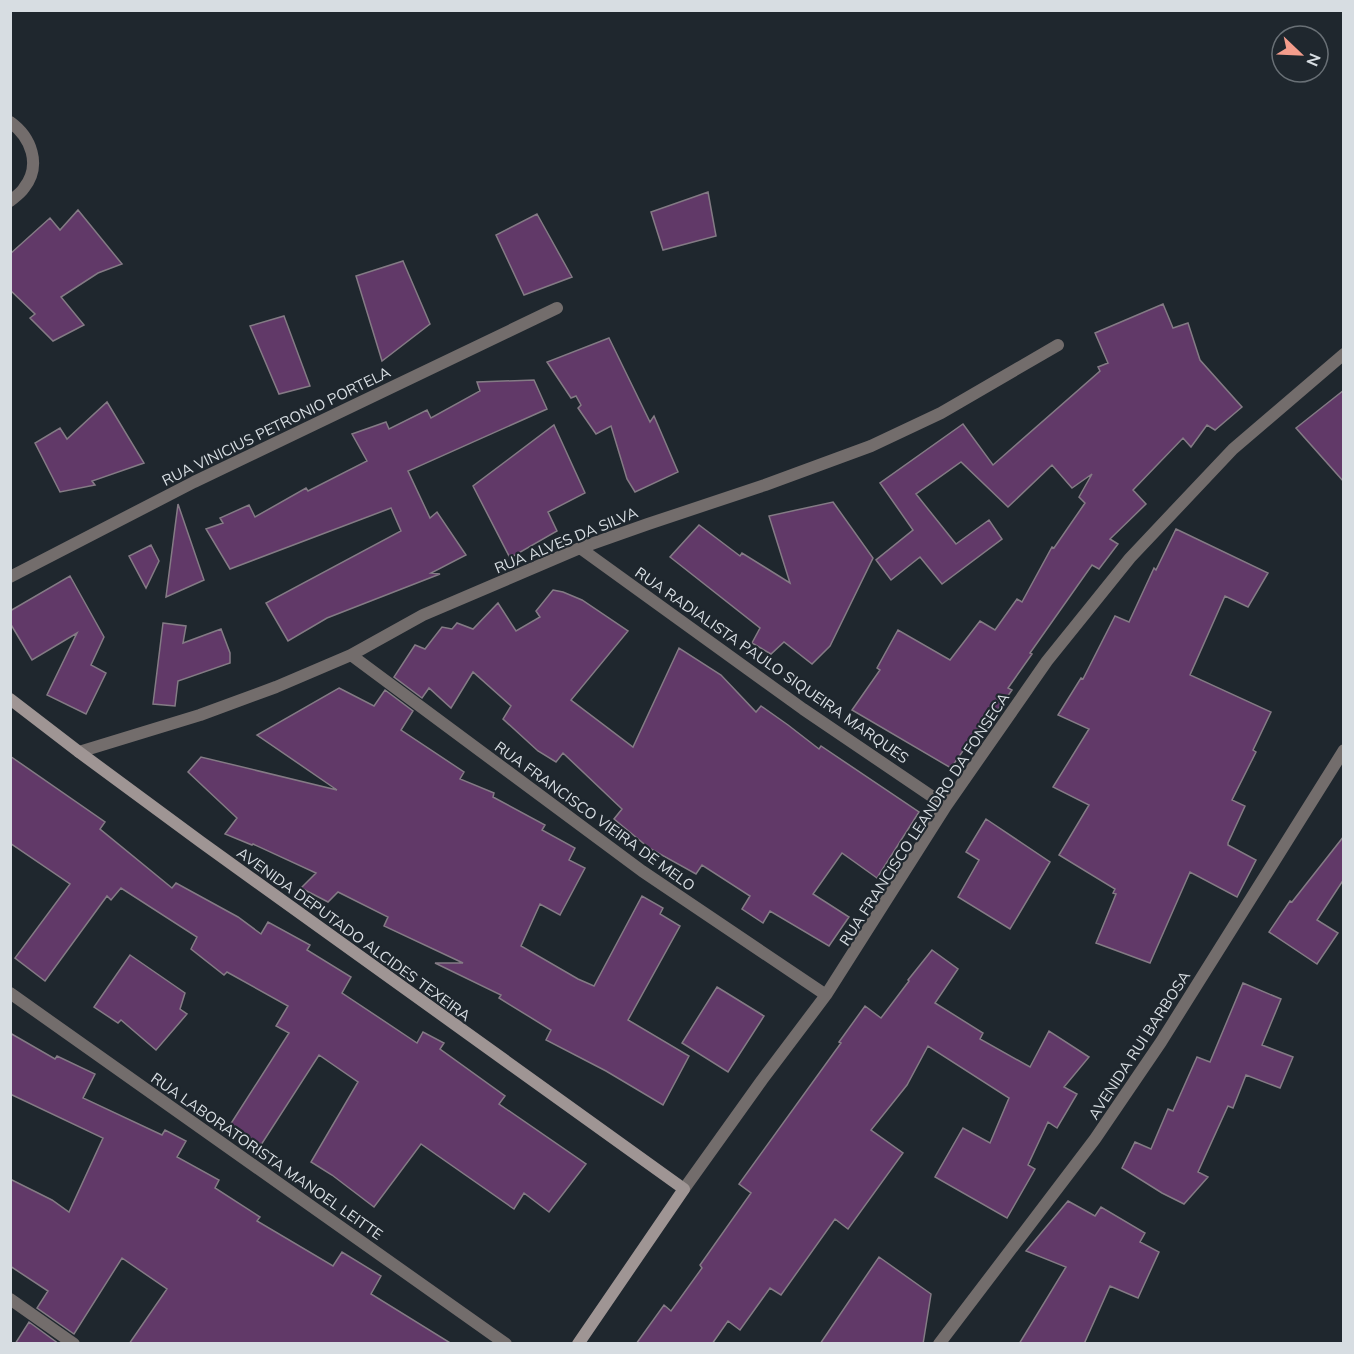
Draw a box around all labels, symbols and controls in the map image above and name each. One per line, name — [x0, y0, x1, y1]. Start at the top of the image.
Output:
north arrow — [1270, 24, 1330, 84]
text: N — [1302, 50, 1325, 69]
street label: RUA VINICIUS PETRONIO PORTELA — [159, 362, 393, 490]
street label: RUA ALVES DA SILVA — [492, 503, 640, 577]
street label: RUA RADIALISTA PAULO SIQUEIRA MARQUES — [632, 563, 912, 767]
street label: RUA FRANCISCO LEANDRO DA FONSECA — [835, 689, 1013, 949]
street label: RUA FRANCISCO VIEIRA DE MELO — [491, 737, 699, 895]
street label: AVENIDA DEPUTADO ALCIDES TEXEIRA — [233, 843, 475, 1025]
street label: AVENIDA RUI BARBOSA — [1084, 967, 1194, 1123]
street label: RUA LABORATORISTA MANOEL LEITTE — [147, 1068, 387, 1244]

